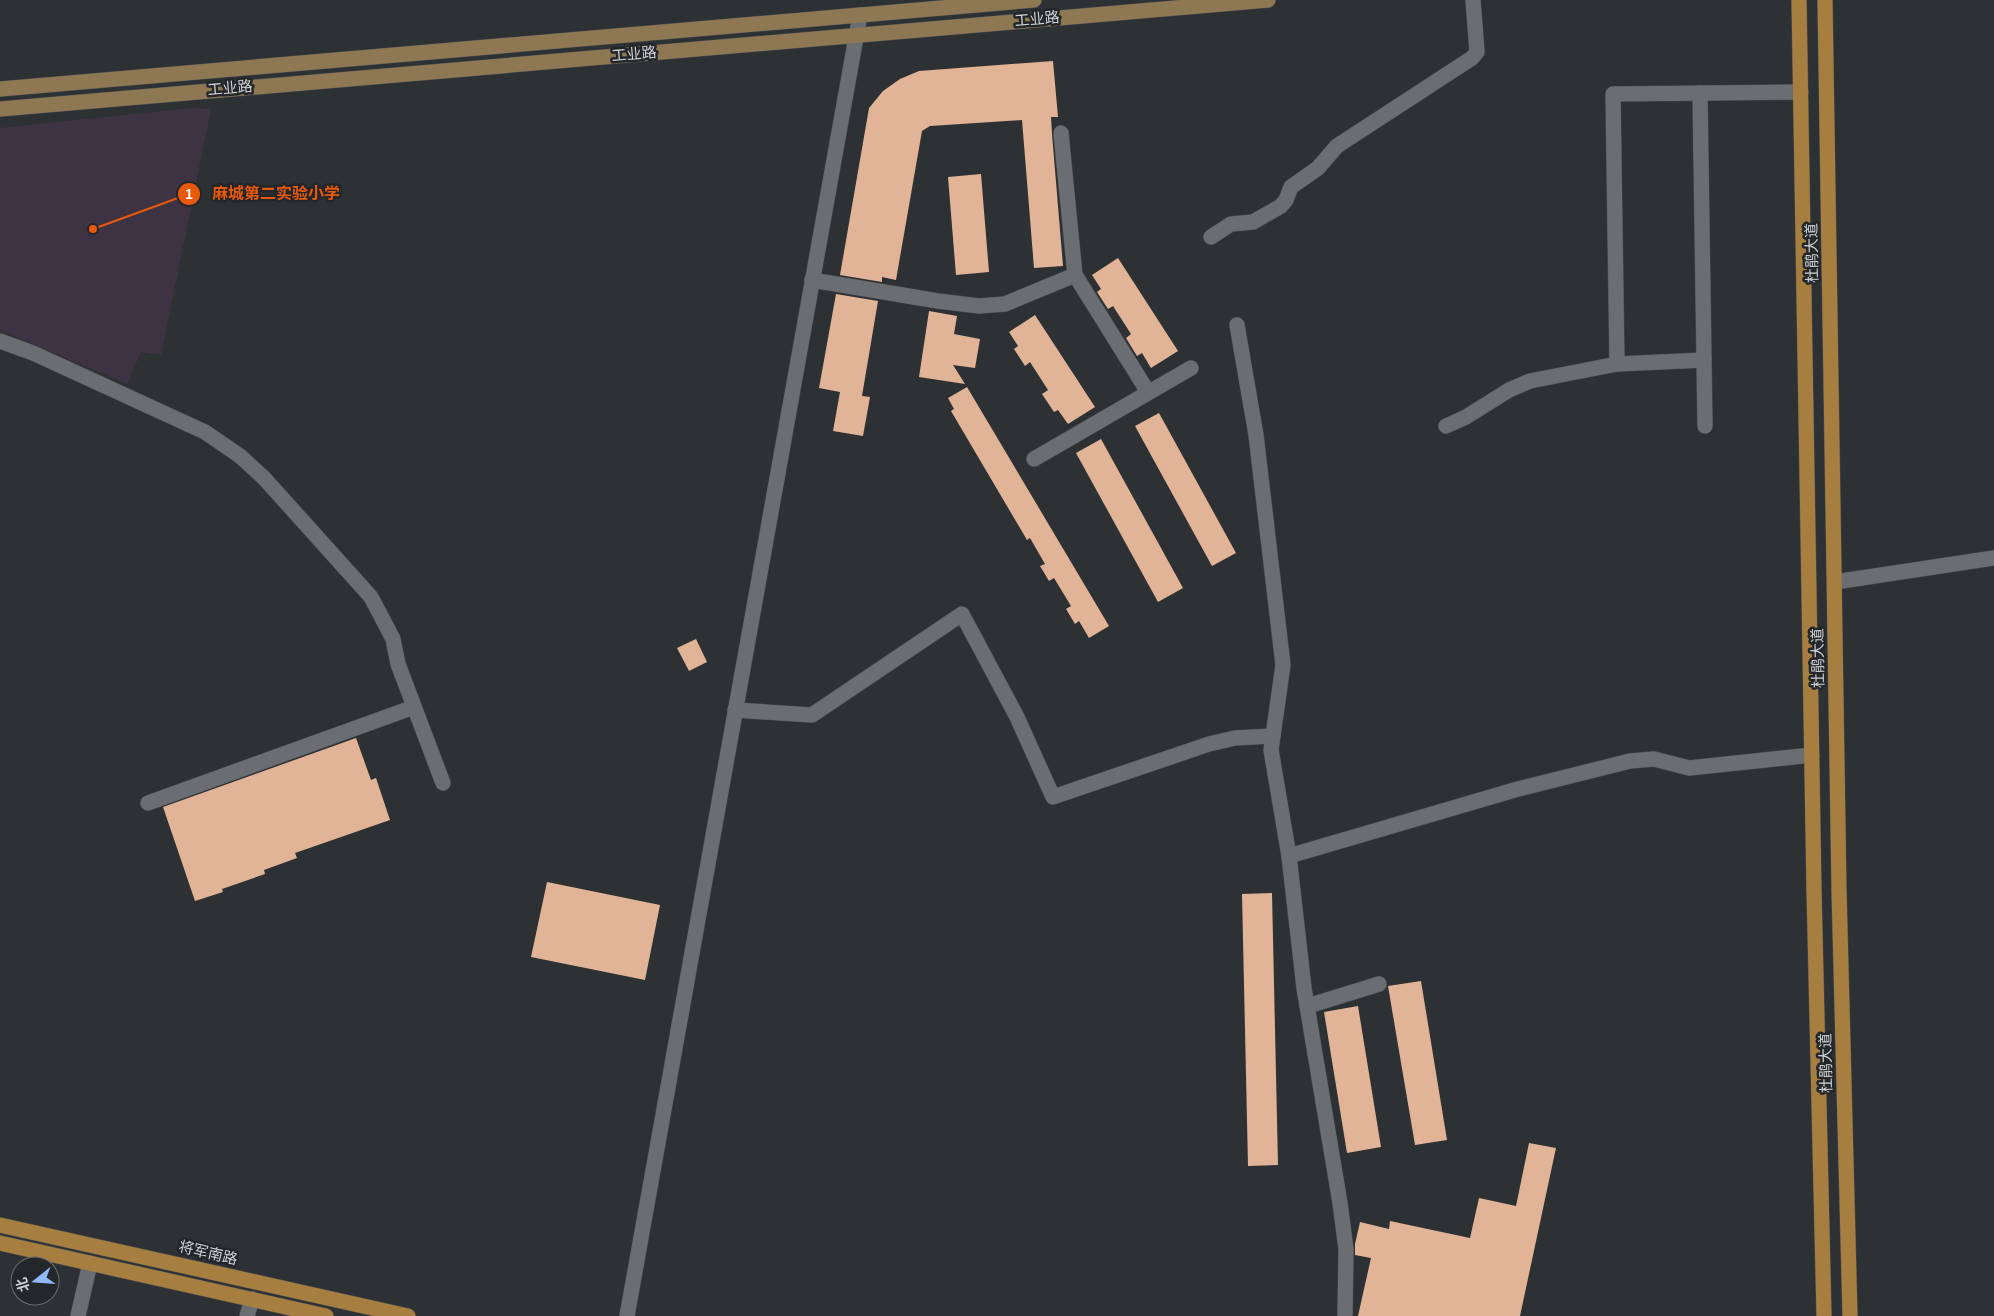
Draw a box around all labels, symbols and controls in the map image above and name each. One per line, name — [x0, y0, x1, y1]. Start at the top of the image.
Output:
street label: 工业路 — [1014, 6, 1060, 31]
street label: 工业路 — [611, 41, 657, 66]
street label: 工业路 — [207, 75, 253, 100]
callout: 麻城第二实验小学 — [177, 178, 350, 209]
text: 麻城第二实验小学 — [212, 182, 340, 204]
text: 1 — [186, 183, 193, 204]
street label: 杜鹃大道 — [1800, 223, 1823, 283]
street label: 杜鹃大道 — [1806, 628, 1829, 688]
street label: 杜鹃大道 — [1814, 1033, 1837, 1093]
street label: 将军南路 — [177, 1236, 240, 1269]
north arrow — [10, 1256, 60, 1306]
text: 北 — [12, 1275, 33, 1294]

